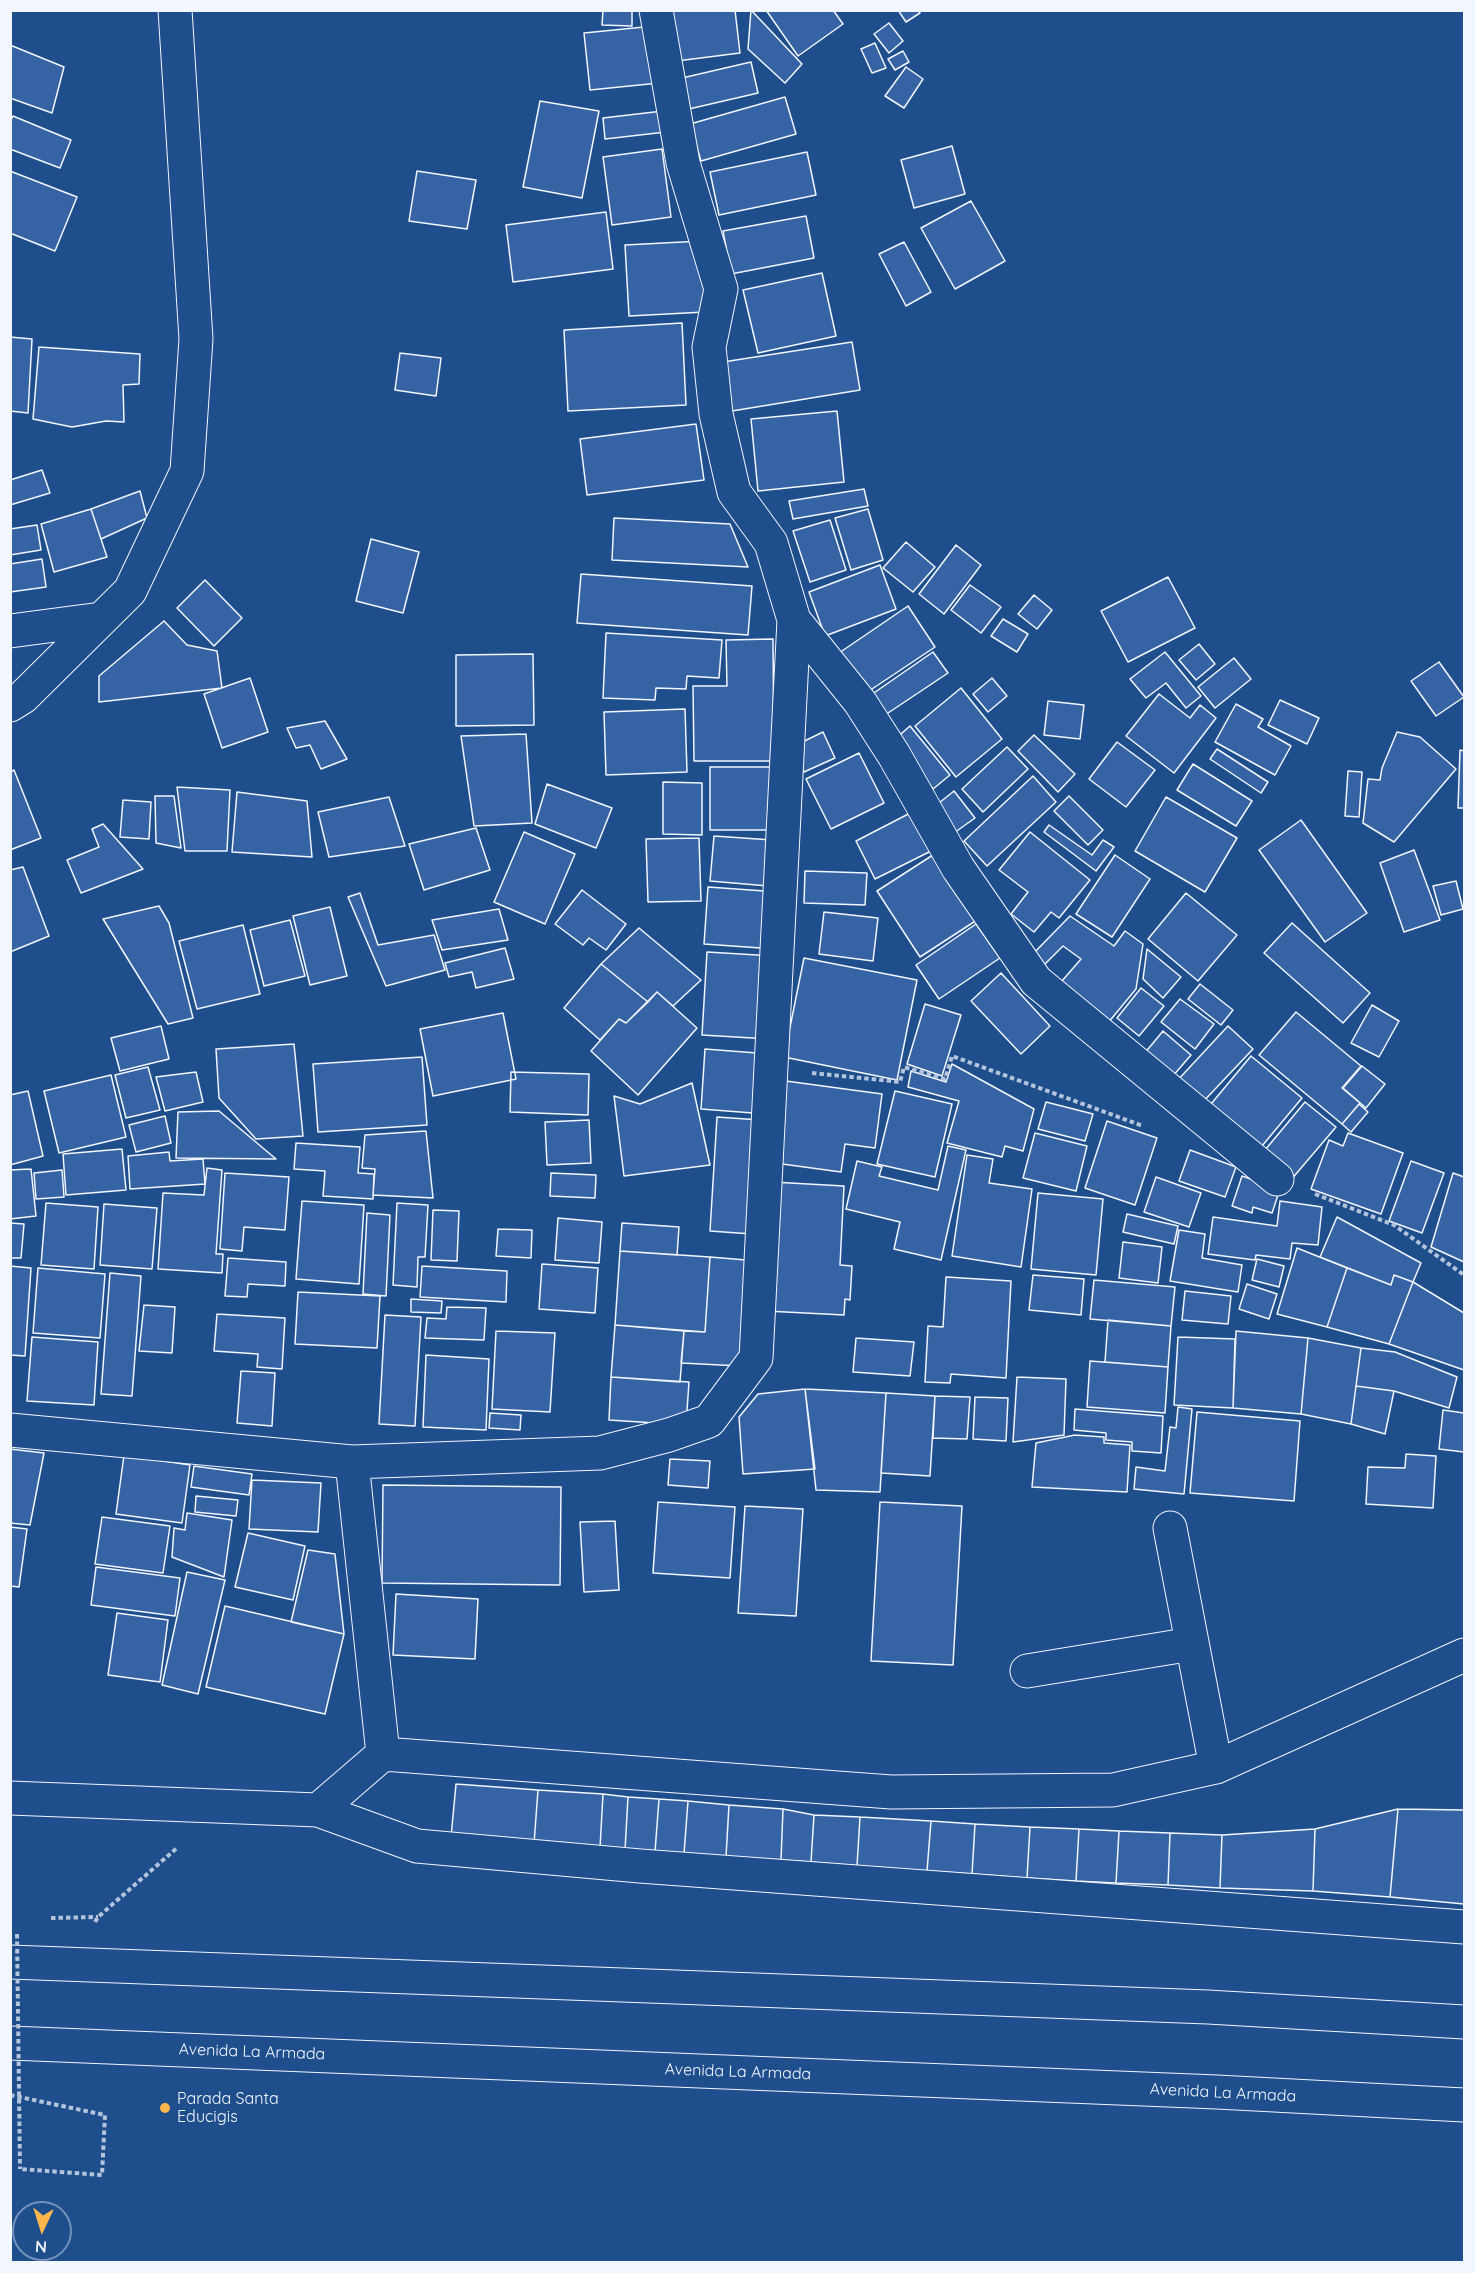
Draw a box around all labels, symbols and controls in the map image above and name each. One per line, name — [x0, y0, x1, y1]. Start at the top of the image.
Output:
street label: Avenida La Armada — [178, 2040, 326, 2064]
street label: Avenida La Armada — [664, 2060, 812, 2084]
street label: Avenida La Armada — [1149, 2080, 1297, 2106]
place label: Parada Santa Educigis — [177, 2089, 279, 2127]
marker: Parada Santa Educigis — [158, 2101, 172, 2115]
north arrow — [12, 2201, 72, 2261]
text: N — [34, 2237, 47, 2257]

